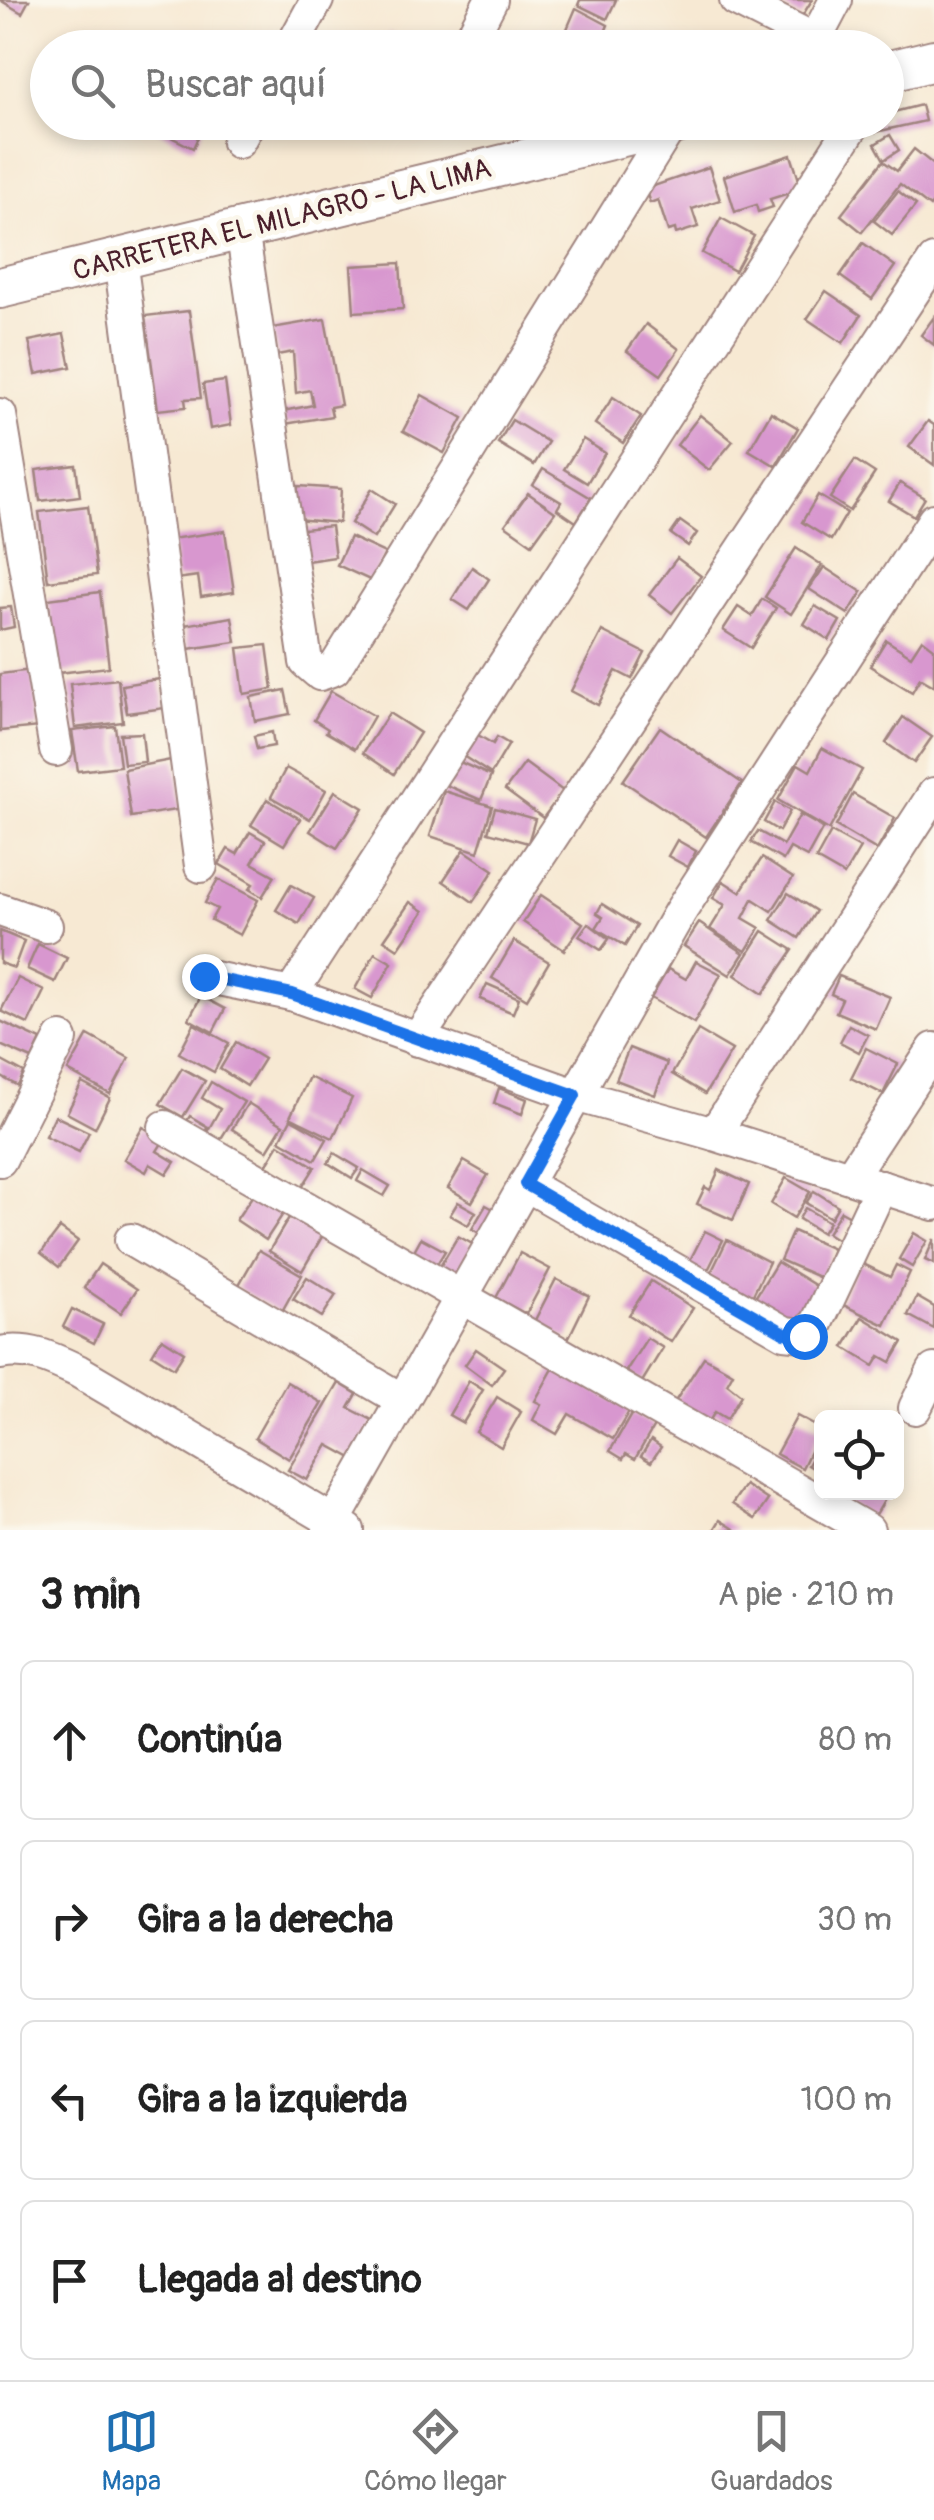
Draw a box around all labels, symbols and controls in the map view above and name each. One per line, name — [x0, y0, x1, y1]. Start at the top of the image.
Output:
search box — [30, 30, 904, 140]
icon: search — [65, 58, 120, 113]
text: Buscar aquí — [145, 61, 327, 109]
street label: CARRETERA EL MILAGRO - LA LIMA — [69, 151, 495, 289]
route end — [182, 954, 228, 1000]
route start — [782, 1314, 828, 1360]
map controls — [814, 1410, 904, 1500]
button: locate — [814, 1410, 904, 1500]
text: 3 min — [40, 1569, 141, 1621]
text: A pie · 210 m — [718, 1575, 894, 1615]
icon: ahead — [42, 1713, 97, 1768]
text: Continúa — [137, 1716, 282, 1764]
text: 80 m — [819, 1720, 892, 1760]
icon: right — [42, 1893, 97, 1948]
text: Gira a la derecha — [137, 1896, 393, 1944]
text: 30 m — [817, 1900, 892, 1940]
icon: left — [42, 2073, 97, 2128]
text: Gira a la izquierda — [137, 2076, 407, 2124]
text: 100 m — [800, 2080, 892, 2120]
icon: arrive — [42, 2253, 97, 2308]
text: Llegada al destino — [137, 2256, 422, 2304]
tab: Mapa — [102, 2404, 161, 2499]
tab: Cómo llegar — [364, 2404, 507, 2499]
tab: Guardados — [710, 2404, 832, 2499]

